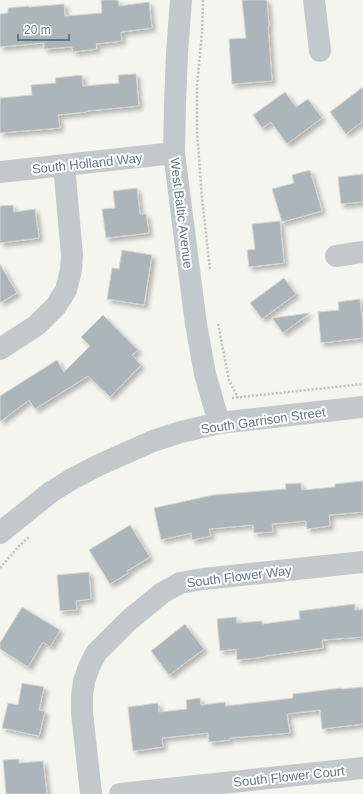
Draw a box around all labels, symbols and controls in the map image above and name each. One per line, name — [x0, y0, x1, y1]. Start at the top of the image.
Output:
scale bar — [18, 16, 69, 42]
text: 20 m — [24, 23, 51, 37]
street label: South Holland Way — [31, 150, 143, 177]
street label: West Baltic Avenue — [167, 157, 196, 269]
street label: South Garrison Street — [200, 404, 327, 437]
street label: South Flower Way — [186, 563, 293, 590]
street label: South Flower Court — [233, 763, 346, 790]

